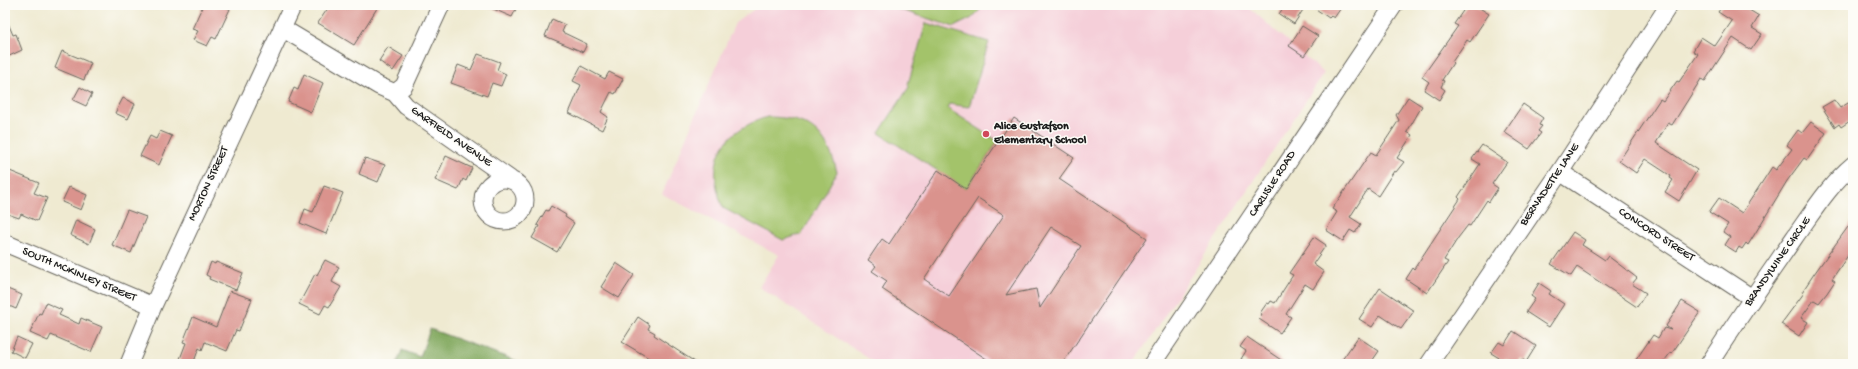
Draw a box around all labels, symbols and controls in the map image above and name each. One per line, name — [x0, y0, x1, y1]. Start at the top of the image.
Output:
street label: GARFIELD AVENUE — [408, 104, 495, 171]
place label: Alice Gustafson Elementary School — [993, 120, 1087, 148]
marker: Alice Gustafson Elementary School — [981, 129, 991, 139]
street label: BERNADETTE LANE — [1517, 141, 1583, 230]
street label: MORTON STREET — [186, 143, 233, 223]
street label: CARLISLE ROAD — [1246, 148, 1300, 220]
street label: CONCORD STREET — [1615, 205, 1698, 266]
street label: BRANDYWINE CIRCLE — [1741, 214, 1814, 310]
street label: SOUTH MCKINLEY STREET — [20, 245, 139, 306]

